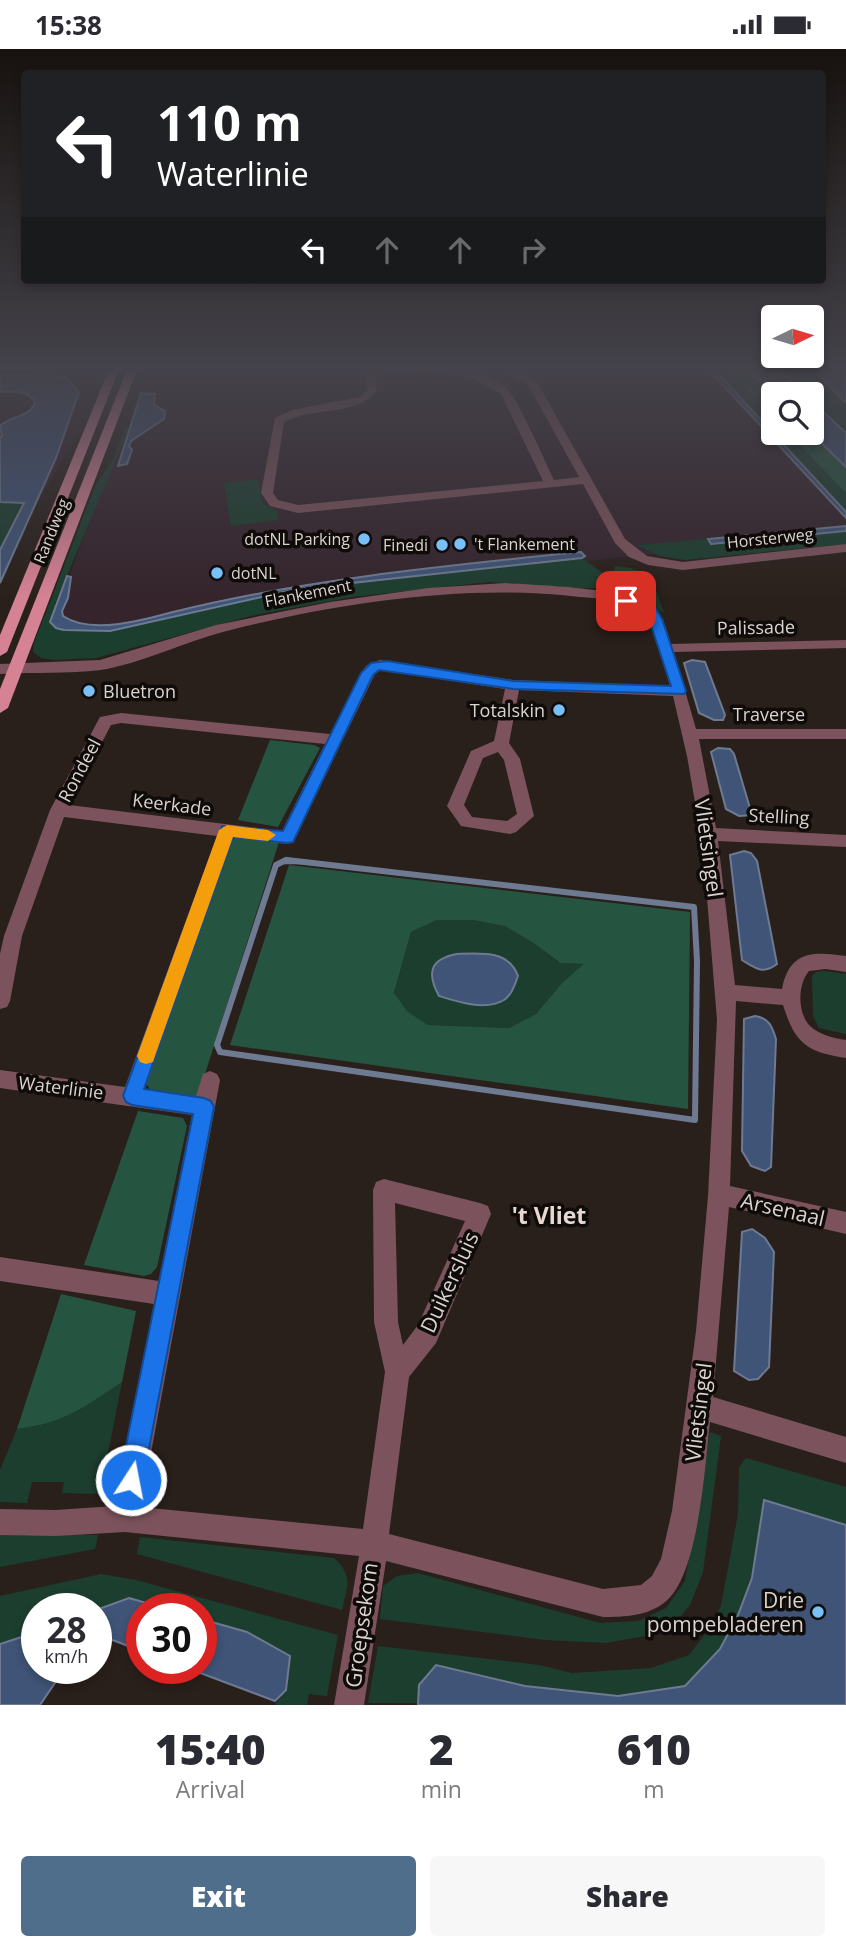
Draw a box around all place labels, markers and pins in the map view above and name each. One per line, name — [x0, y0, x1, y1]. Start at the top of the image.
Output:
place label: dotNL Parking — [244, 528, 350, 550]
marker: dotNL Parking — [356, 531, 372, 547]
place label: 't Flankement — [474, 533, 575, 555]
place label: Finedi — [383, 534, 428, 556]
marker: 't Flankement — [452, 536, 468, 552]
marker: Finedi — [434, 537, 450, 553]
place label: dotNL — [231, 562, 277, 584]
marker: dotNL — [209, 565, 225, 581]
pin — [596, 571, 656, 631]
place label: Bluetron — [103, 679, 176, 703]
marker: Bluetron — [81, 683, 97, 699]
place label: Totalskin — [470, 698, 545, 722]
marker: Totalskin — [551, 702, 567, 718]
place label: Drie pompebladeren — [647, 1586, 804, 1638]
marker: Drie pompebladeren — [810, 1604, 826, 1620]

